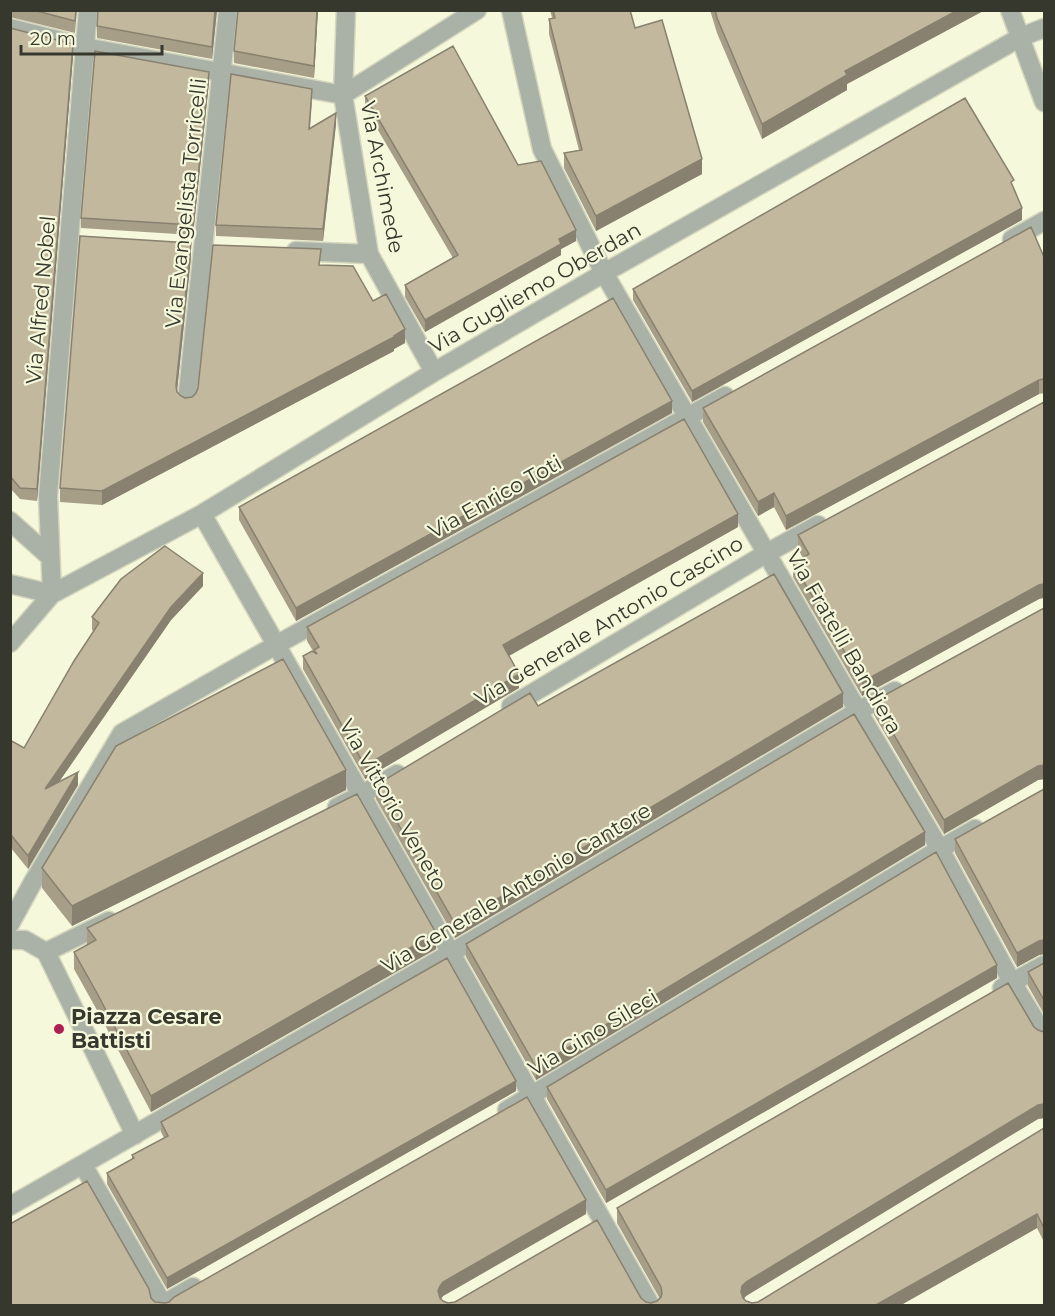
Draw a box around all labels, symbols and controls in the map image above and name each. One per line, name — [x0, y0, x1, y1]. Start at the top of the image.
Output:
scale bar — [21, 18, 162, 56]
text: 20 m — [30, 28, 76, 50]
street label: Via Evangelista Torricelli — [160, 77, 211, 329]
street label: Via Archimede — [355, 99, 409, 255]
street label: Via Alfred Nobel — [21, 215, 60, 385]
street label: Via Gugliemo Oberdan — [424, 216, 645, 359]
street label: Via Enrico Toti — [424, 450, 566, 544]
street label: Via Generale Antonio Cascino — [470, 530, 747, 711]
street label: Via Fratelli Bandiera — [781, 545, 908, 739]
street label: Via Vittorio Veneto — [334, 714, 453, 895]
street label: Via Generale Antonio Cantore — [376, 797, 655, 978]
street label: Via Gino Sileci — [523, 984, 662, 1081]
place label: Piazza Cesare Battisti — [71, 1004, 222, 1053]
marker: Piazza Cesare Battisti — [52, 1022, 66, 1036]

